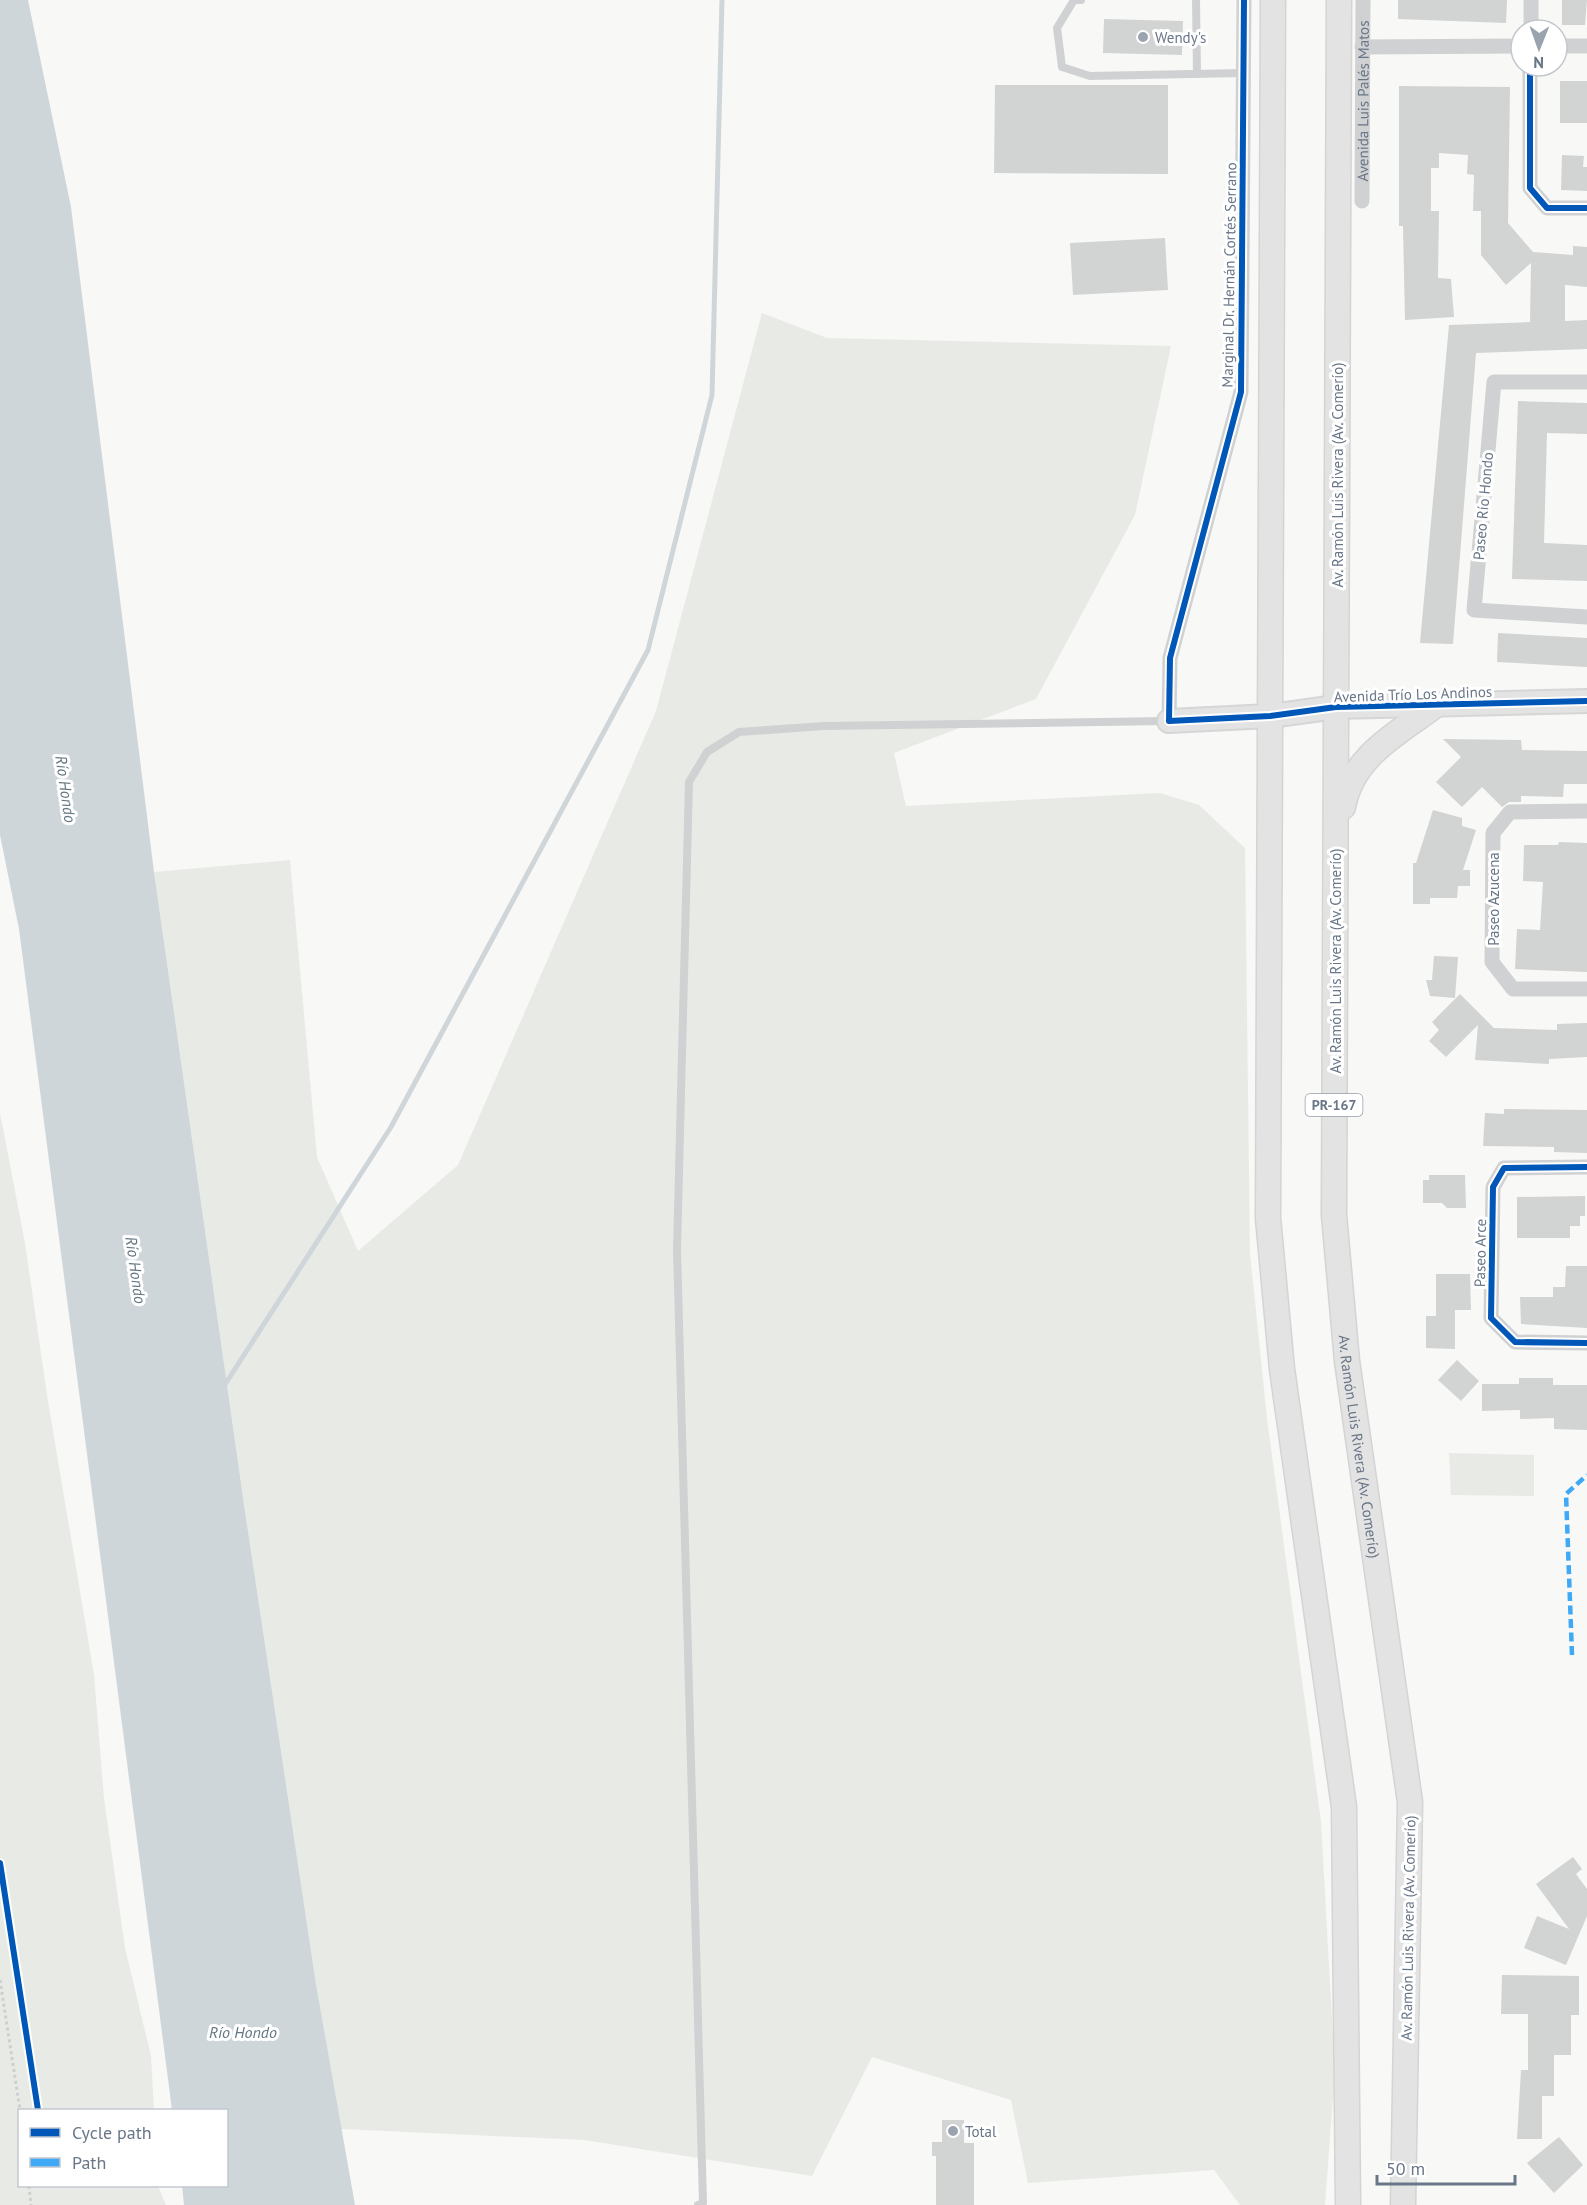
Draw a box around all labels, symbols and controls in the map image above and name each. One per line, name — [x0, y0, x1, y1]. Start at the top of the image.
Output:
north arrow — [1509, 18, 1569, 78]
street label: Avenida Luis Palés Matos — [1353, 20, 1372, 182]
place label: Wendy's — [1155, 28, 1206, 47]
marker: Wendy's — [1136, 30, 1150, 44]
text: N — [1533, 53, 1544, 73]
street label: Marginal Dr. Hernán Cortés Serrano — [1218, 162, 1240, 388]
street label: Av. Ramón Luis Rivera (Av. Comerío) — [1328, 363, 1347, 587]
street label: Paseo Río Hondo — [1469, 451, 1497, 561]
street label: Avenida Trío Los Andinos — [1333, 682, 1493, 706]
water label: Río Hondo — [51, 754, 81, 824]
street label: Av. Ramón Luis Rivera (Av. Comerío) — [1326, 849, 1345, 1073]
street label: Paseo Azucena — [1484, 852, 1503, 946]
road number: PR-167 — [1306, 1094, 1362, 1116]
street label: Paseo Arce — [1470, 1219, 1490, 1287]
water label: Río Hondo — [121, 1235, 151, 1305]
street label: Av. Ramón Luis Rivera (Av. Comerío) — [1335, 1334, 1385, 1559]
street label: Av. Ramón Luis Rivera (Av. Comerío) — [1397, 1815, 1419, 2041]
water label: Río Hondo — [209, 2022, 277, 2042]
legend — [18, 2109, 228, 2187]
text: Cycle path — [72, 2121, 152, 2144]
place label: Total — [965, 2122, 997, 2141]
marker: Total — [946, 2124, 960, 2138]
scale bar — [1377, 2148, 1515, 2186]
text: Path — [72, 2151, 106, 2174]
text: 50 m — [1386, 2157, 1425, 2180]

